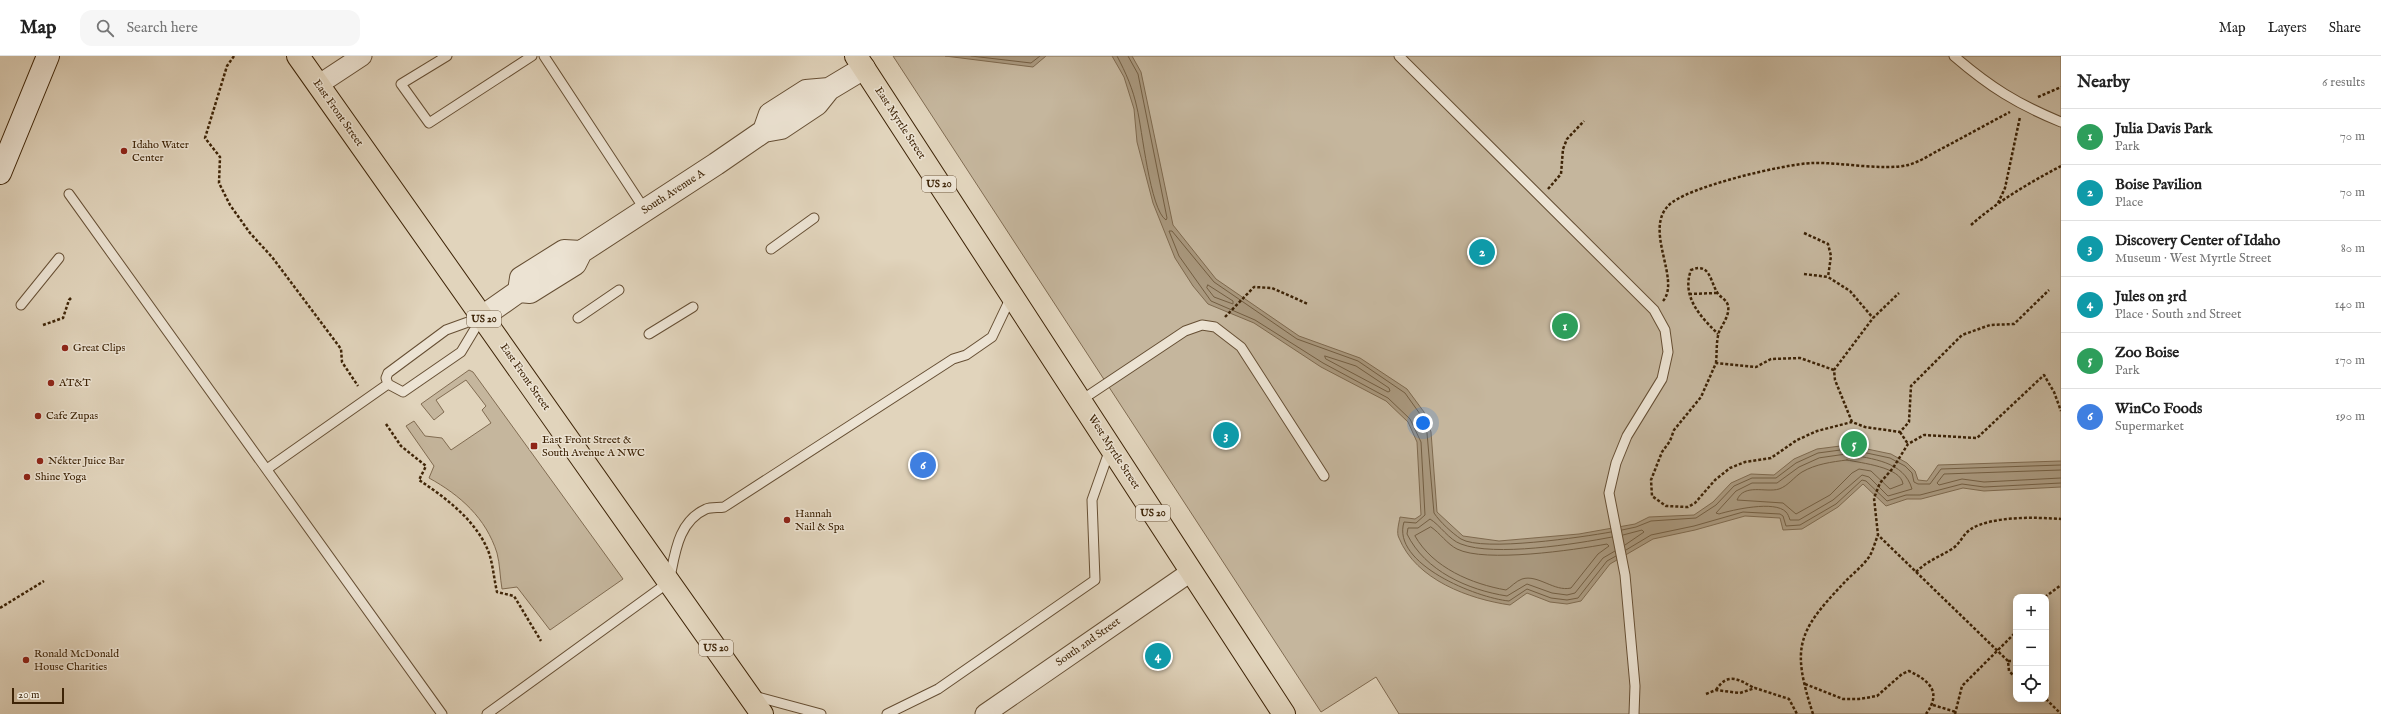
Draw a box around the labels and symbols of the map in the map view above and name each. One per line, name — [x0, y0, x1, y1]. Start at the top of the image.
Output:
street label: East Front Street — [310, 77, 366, 149]
street label: East Myrtle Street — [871, 84, 929, 162]
place label: Idaho Water Center — [132, 138, 189, 165]
marker: Idaho Water Center — [119, 146, 129, 156]
street label: South Avenue A — [639, 166, 708, 218]
road number: US 20 — [922, 176, 956, 192]
pin: 2 — [1469, 237, 1495, 267]
road number: US 20 — [467, 311, 501, 327]
pin: 1 — [1552, 311, 1578, 341]
place label: Great Clips — [73, 341, 126, 355]
street label: East Front Street — [497, 341, 553, 413]
marker: Great Clips — [60, 343, 70, 353]
place label: AT&T — [58, 376, 90, 390]
marker: AT&T — [46, 378, 56, 388]
place label: Cafe Zupas — [46, 409, 98, 423]
marker: Cafe Zupas — [33, 411, 43, 421]
street label: West Myrtle Street — [1085, 412, 1143, 492]
your location — [1413, 413, 1433, 433]
pin: 3 — [1213, 420, 1239, 450]
pin: 5 — [1841, 429, 1867, 459]
place label: East Front Street & South Avenue A NWC — [542, 433, 645, 460]
marker: East Front Street & South Avenue A NWC — [529, 441, 539, 451]
pin: 6 — [910, 450, 936, 480]
place label: Nékter Juice Bar — [48, 454, 124, 468]
marker: Nékter Juice Bar — [35, 456, 45, 466]
place label: Shine Yoga — [35, 470, 86, 484]
marker: Shine Yoga — [22, 472, 32, 482]
road number: US 20 — [1136, 505, 1170, 521]
place label: Hannah Nail & Spa — [795, 507, 845, 534]
marker: Hannah Nail & Spa — [782, 515, 792, 525]
street label: South 2nd Street — [1053, 614, 1123, 669]
road number: US 20 — [699, 640, 733, 656]
pin: 4 — [1145, 641, 1171, 671]
place label: Ronald McDonald House Charities — [34, 647, 119, 674]
marker: Ronald McDonald House Charities — [21, 655, 31, 665]
scale bar — [12, 686, 64, 705]

